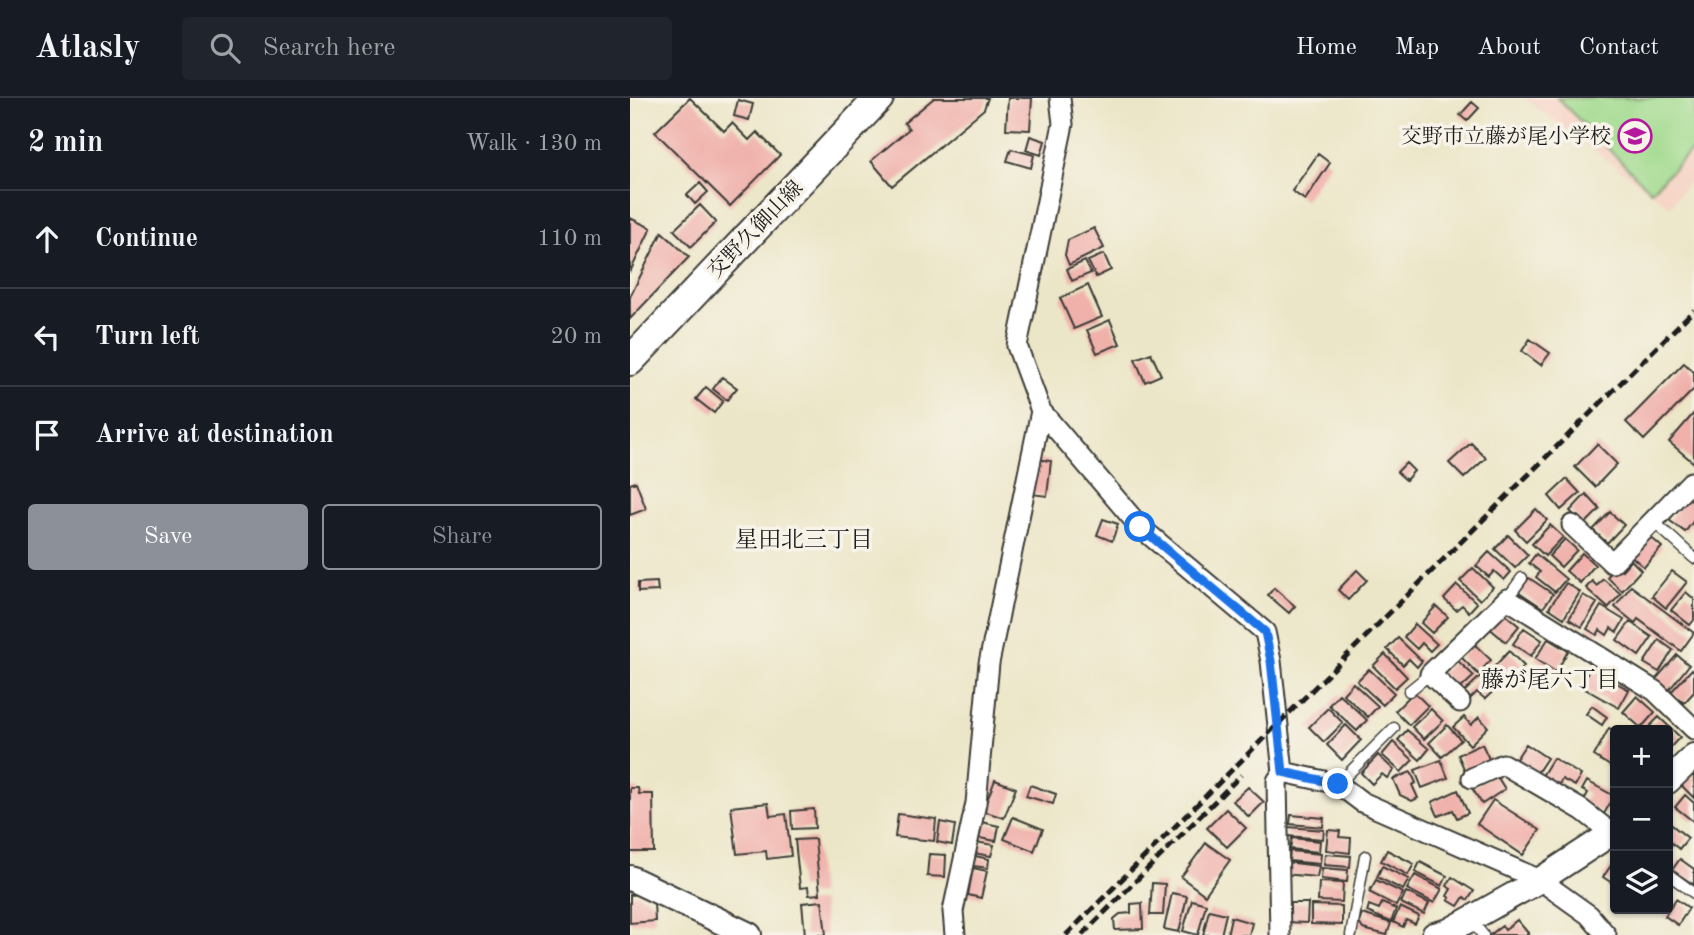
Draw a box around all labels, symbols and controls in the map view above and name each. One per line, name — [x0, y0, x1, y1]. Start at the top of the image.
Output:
search box — [182, 17, 672, 80]
icon: search — [206, 29, 244, 67]
text: Atlasly — [35, 32, 140, 65]
text: Search here — [262, 35, 396, 61]
text: Home — [1296, 36, 1357, 60]
text: Map — [1395, 36, 1439, 60]
text: About — [1477, 36, 1541, 60]
text: Contact — [1579, 36, 1659, 60]
school or university icon: 交野市立藤が尾小学校 — [1616, 117, 1654, 155]
place label: 交野市立藤が尾小学校 — [1401, 125, 1611, 148]
text: 2 min — [28, 128, 103, 158]
text: Walk · 130 m — [466, 132, 602, 155]
street label: 交野久御山線 — [703, 176, 807, 283]
icon: ahead — [28, 220, 66, 258]
text: Continue — [95, 226, 198, 252]
text: 110 m — [537, 227, 602, 250]
icon: left — [28, 318, 66, 356]
text: Turn left — [95, 324, 200, 350]
text: 20 m — [551, 325, 602, 348]
icon: arrive — [28, 416, 66, 454]
text: Arrive at destination — [95, 422, 334, 448]
button: Save — [28, 504, 308, 570]
button: Share — [322, 504, 602, 570]
route start — [1124, 511, 1155, 542]
district label: 星田北三丁目 — [735, 528, 873, 552]
district label: 藤が尾六丁目 — [1481, 667, 1619, 692]
map controls — [1610, 725, 1673, 914]
button: + — [1610, 725, 1673, 788]
route end — [1322, 768, 1353, 799]
button: − — [1610, 788, 1673, 851]
button: layers — [1610, 851, 1673, 914]

